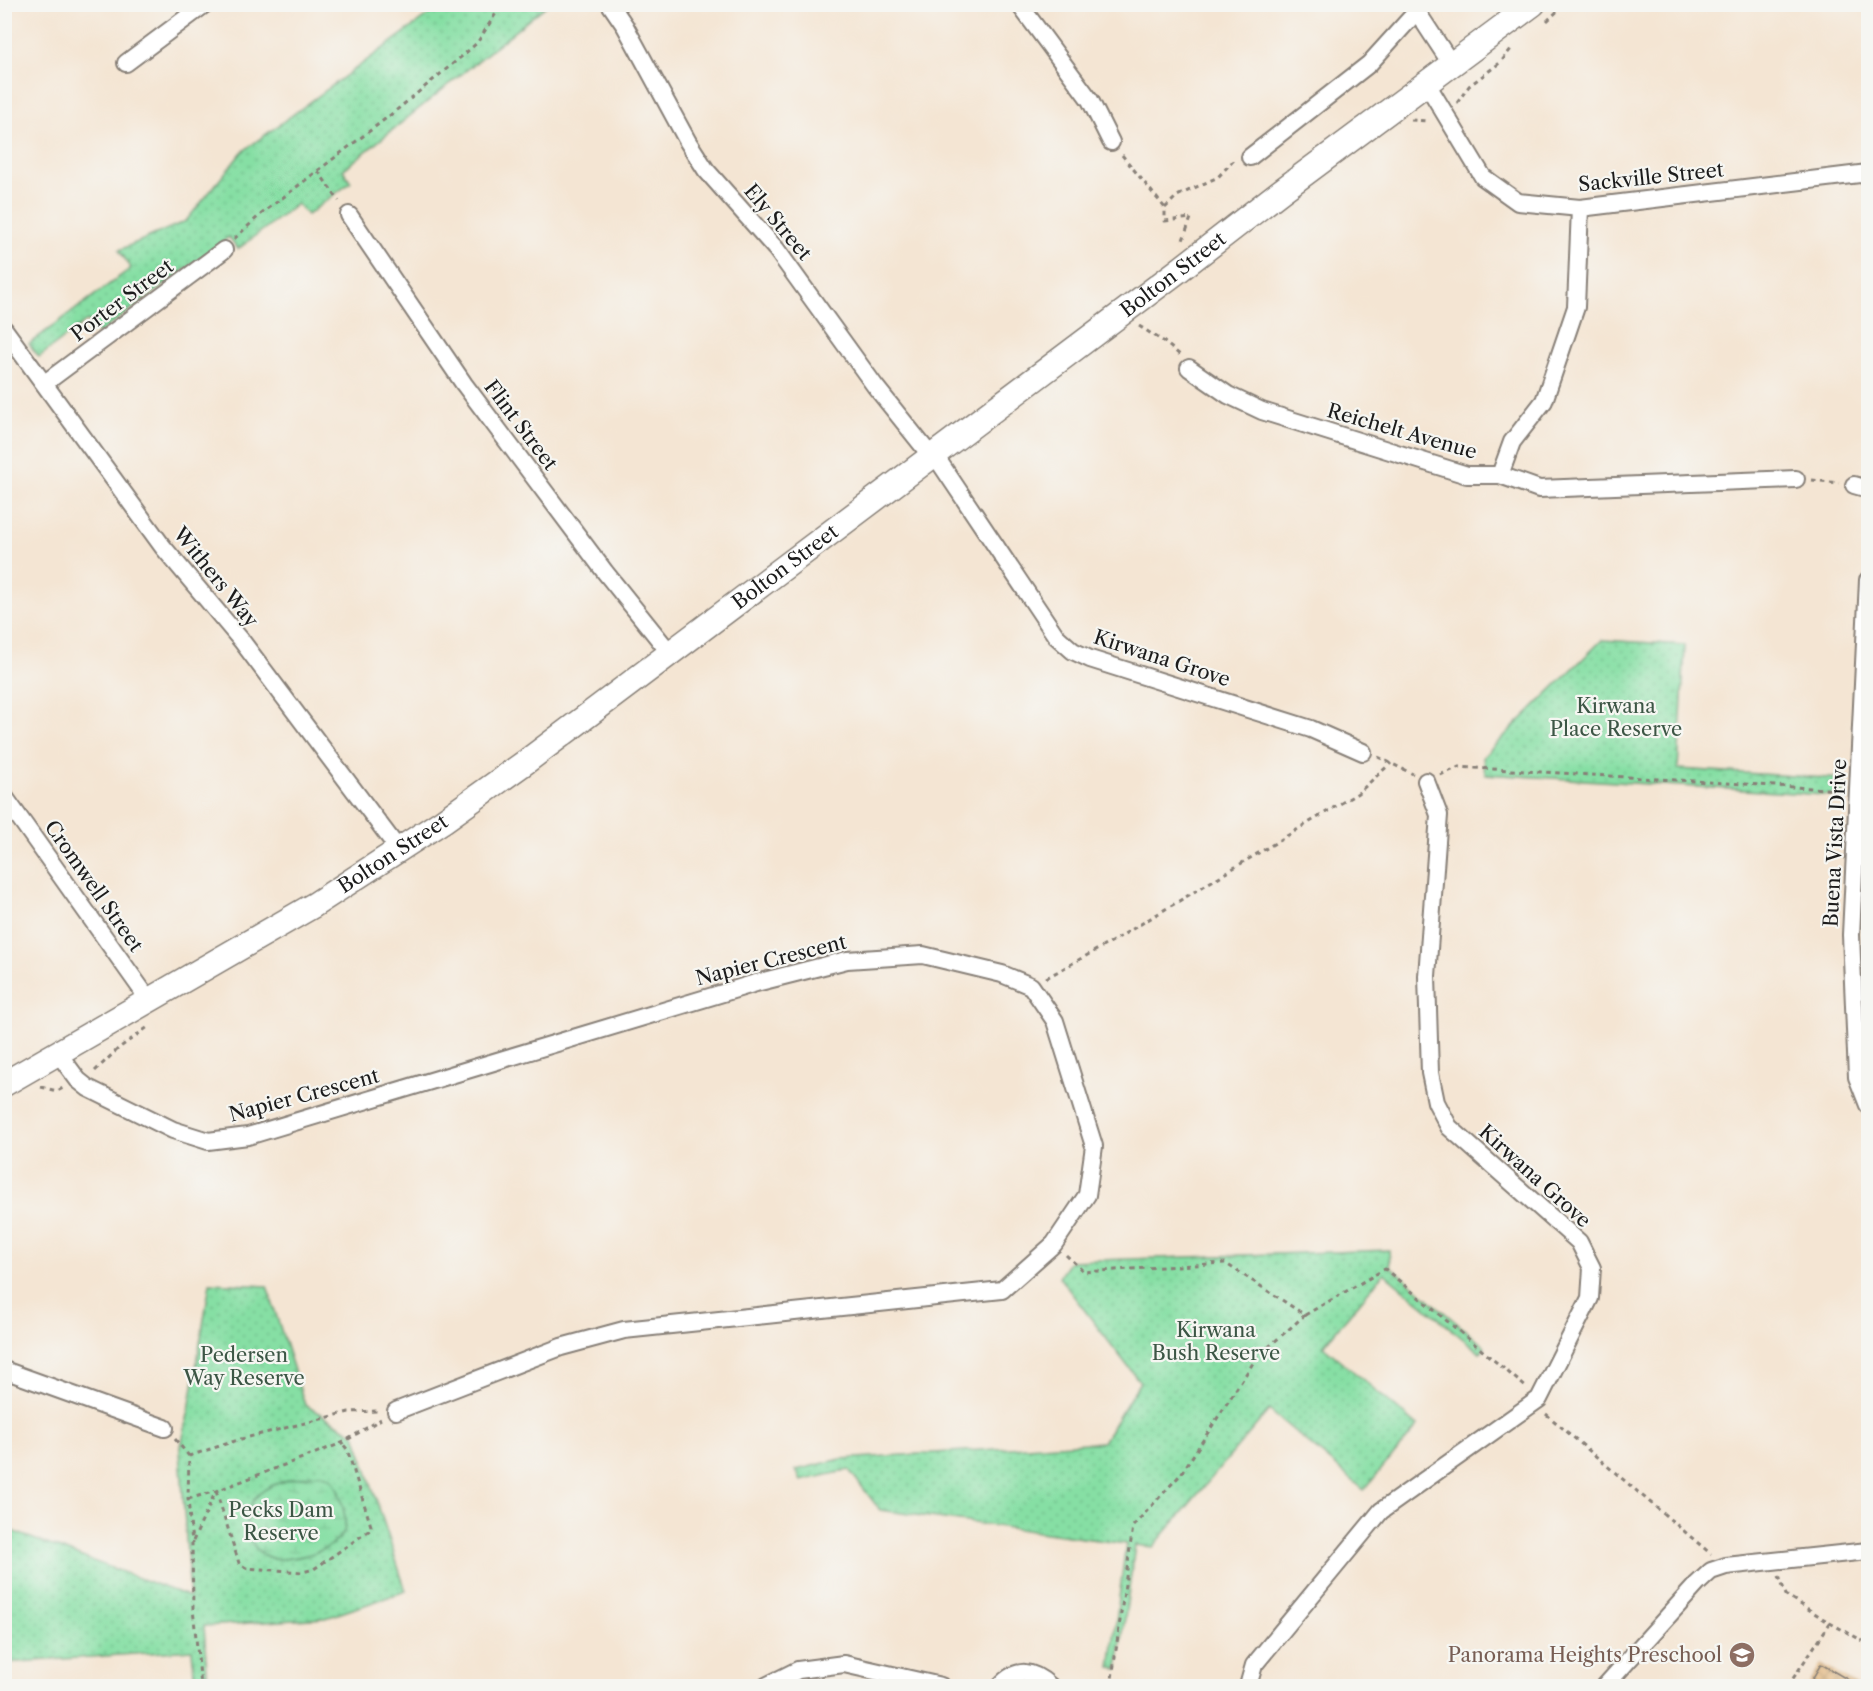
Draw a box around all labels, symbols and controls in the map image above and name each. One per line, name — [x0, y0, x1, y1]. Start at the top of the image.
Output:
street label: Sackville Street — [1577, 157, 1725, 197]
street label: Ely Street — [739, 179, 817, 265]
street label: Bolton Street — [1116, 227, 1231, 322]
street label: Porter Street — [66, 254, 178, 346]
street label: Flint Street — [479, 375, 563, 475]
street label: Reichelt Avenue — [1324, 398, 1480, 464]
street label: Bolton Street — [727, 519, 843, 614]
street label: Withers Way — [168, 521, 264, 633]
street label: Kirwana Grove — [1091, 625, 1233, 691]
park label: Kirwana Place Reserve — [1550, 694, 1682, 741]
street label: Buena Vista Drive — [1819, 758, 1851, 928]
street label: Bolton Street — [333, 809, 452, 898]
street label: Cromwell Street — [40, 816, 148, 956]
street label: Napier Crescent — [693, 930, 849, 990]
street label: Napier Crescent — [226, 1063, 382, 1127]
street label: Kirwana Grove — [1474, 1120, 1596, 1232]
park label: Kirwana Bush Reserve — [1152, 1318, 1280, 1365]
park label: Pedersen Way Reserve — [182, 1343, 305, 1390]
park label: Pecks Dam Reserve — [228, 1498, 334, 1545]
school or university icon: Panorama Heights Preschool — [1727, 1640, 1757, 1670]
place label: Panorama Heights Preschool — [1448, 1643, 1722, 1667]

